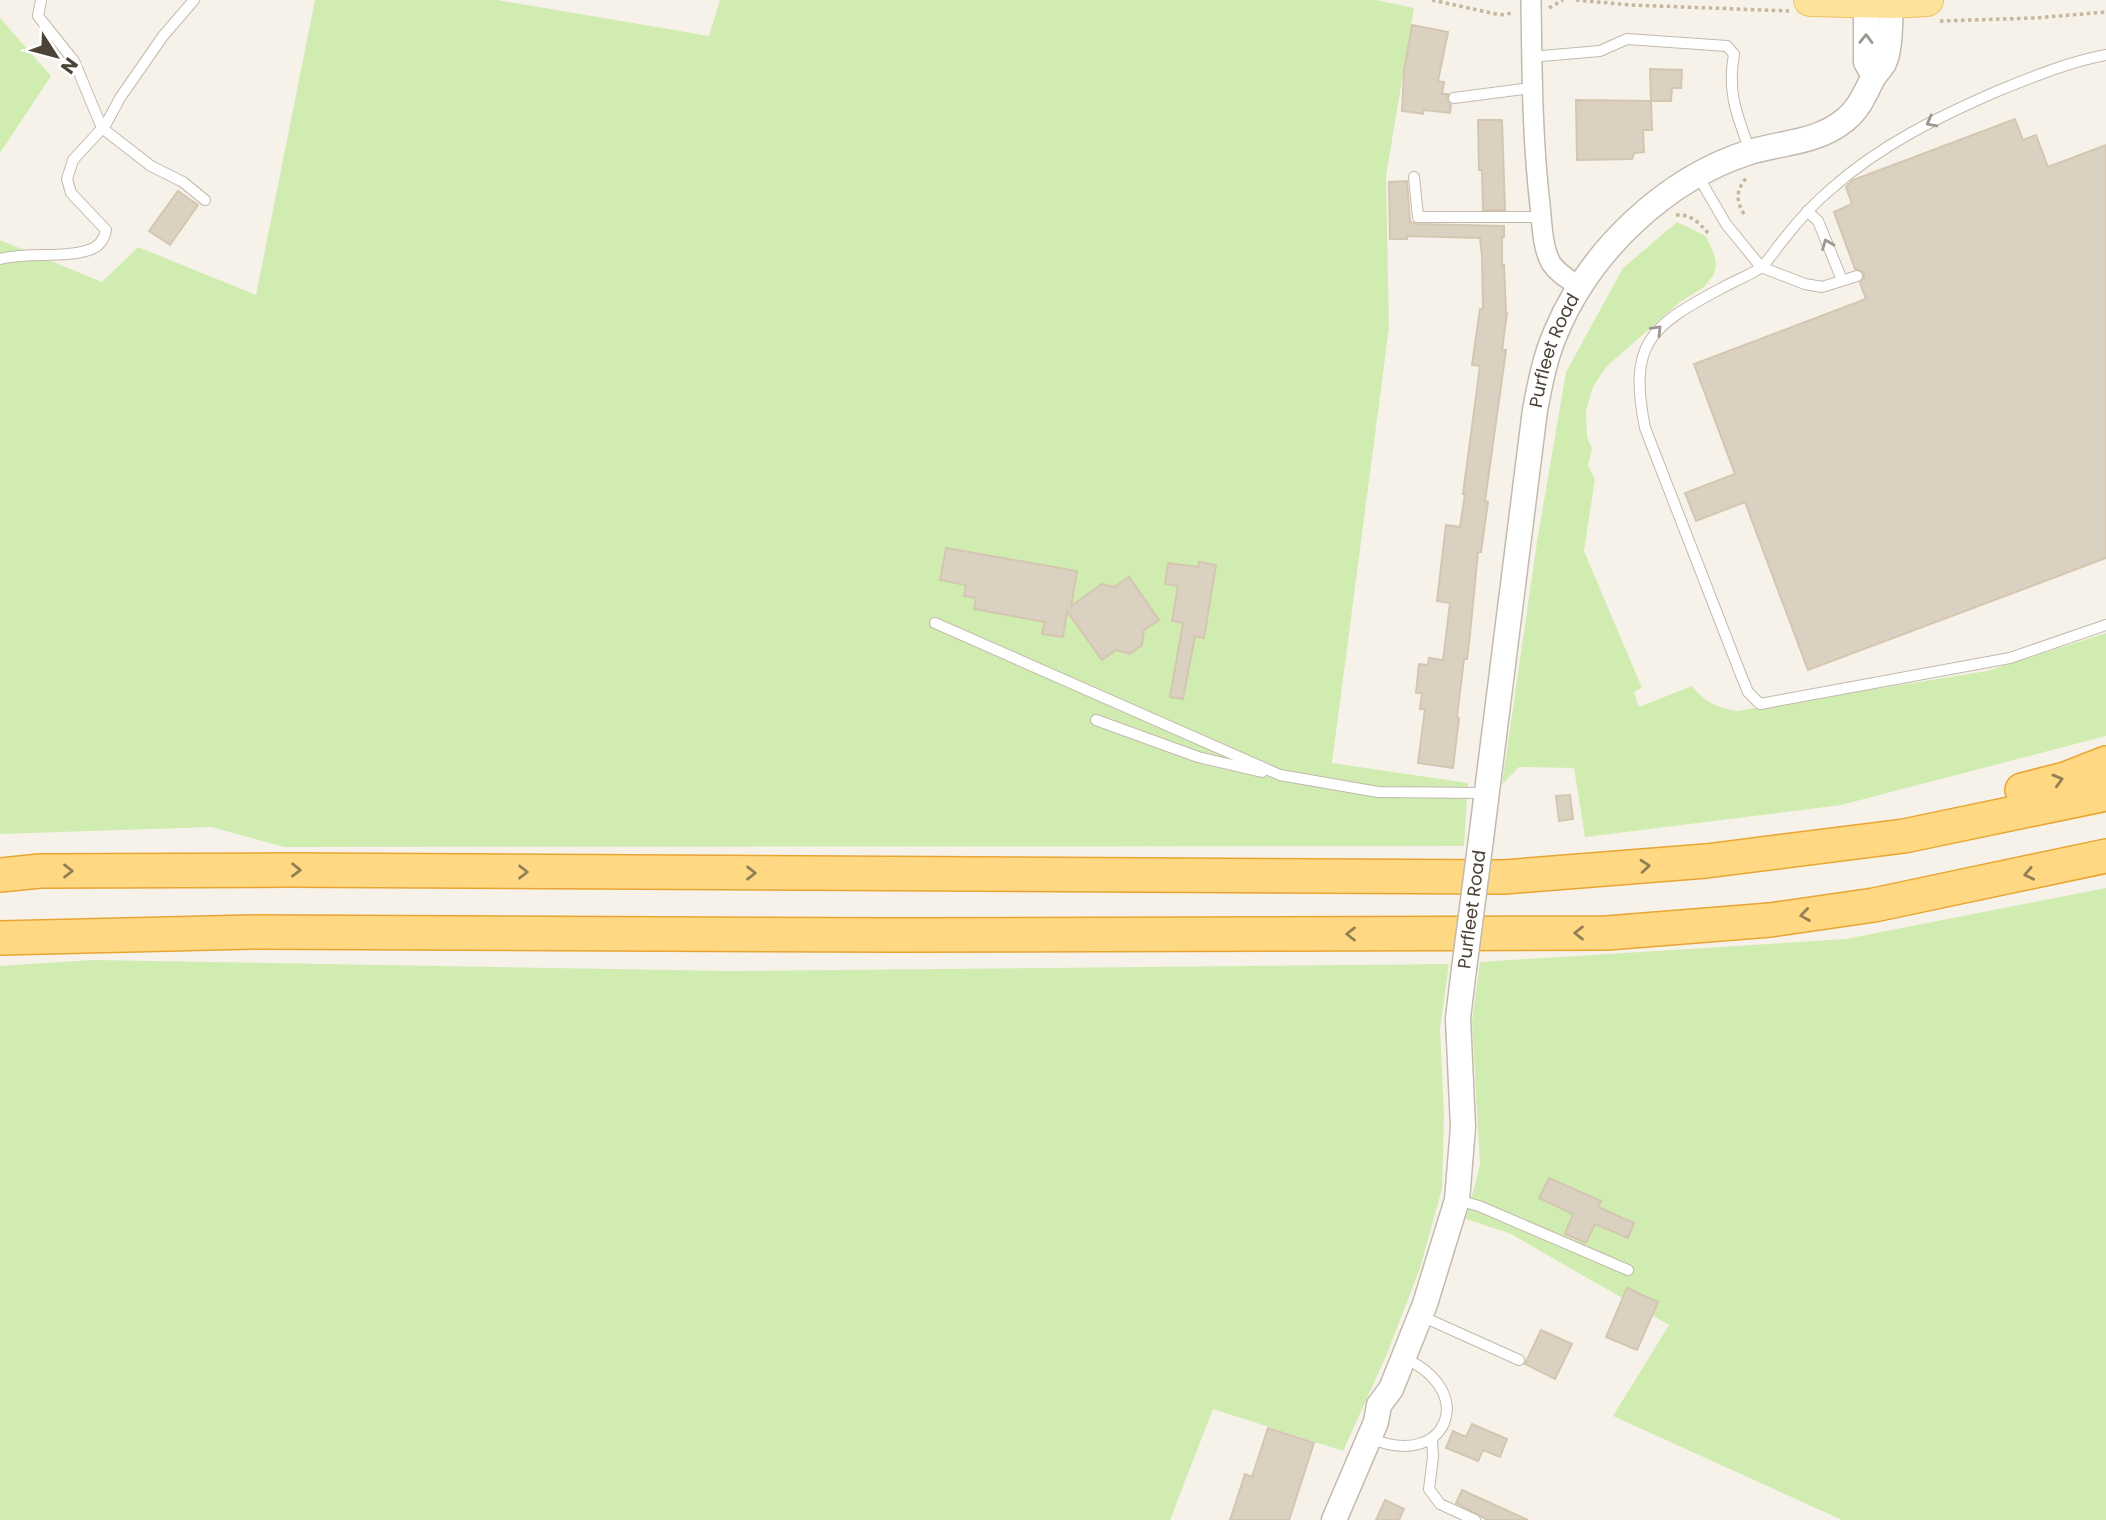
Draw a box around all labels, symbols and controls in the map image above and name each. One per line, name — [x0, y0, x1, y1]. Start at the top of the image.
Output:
north arrow — [21, 21, 91, 91]
one-way arrow — [1858, 33, 1874, 44]
text: N — [54, 52, 84, 79]
one-way arrow — [1926, 113, 1938, 127]
one-way arrow — [1822, 238, 1836, 250]
street label: Purfleet Road — [1523, 289, 1585, 410]
one-way arrow — [1649, 325, 1662, 338]
one-way arrow — [2052, 774, 2064, 788]
street label: Purfleet Road — [1451, 849, 1491, 970]
one-way arrow — [1640, 859, 1651, 874]
one-way arrow — [291, 862, 301, 878]
one-way arrow — [63, 863, 74, 879]
one-way arrow — [518, 864, 529, 880]
one-way arrow — [2023, 865, 2035, 880]
one-way arrow — [745, 866, 756, 881]
one-way arrow — [1800, 907, 1811, 922]
one-way arrow — [1573, 925, 1584, 941]
one-way arrow — [1346, 926, 1356, 942]

